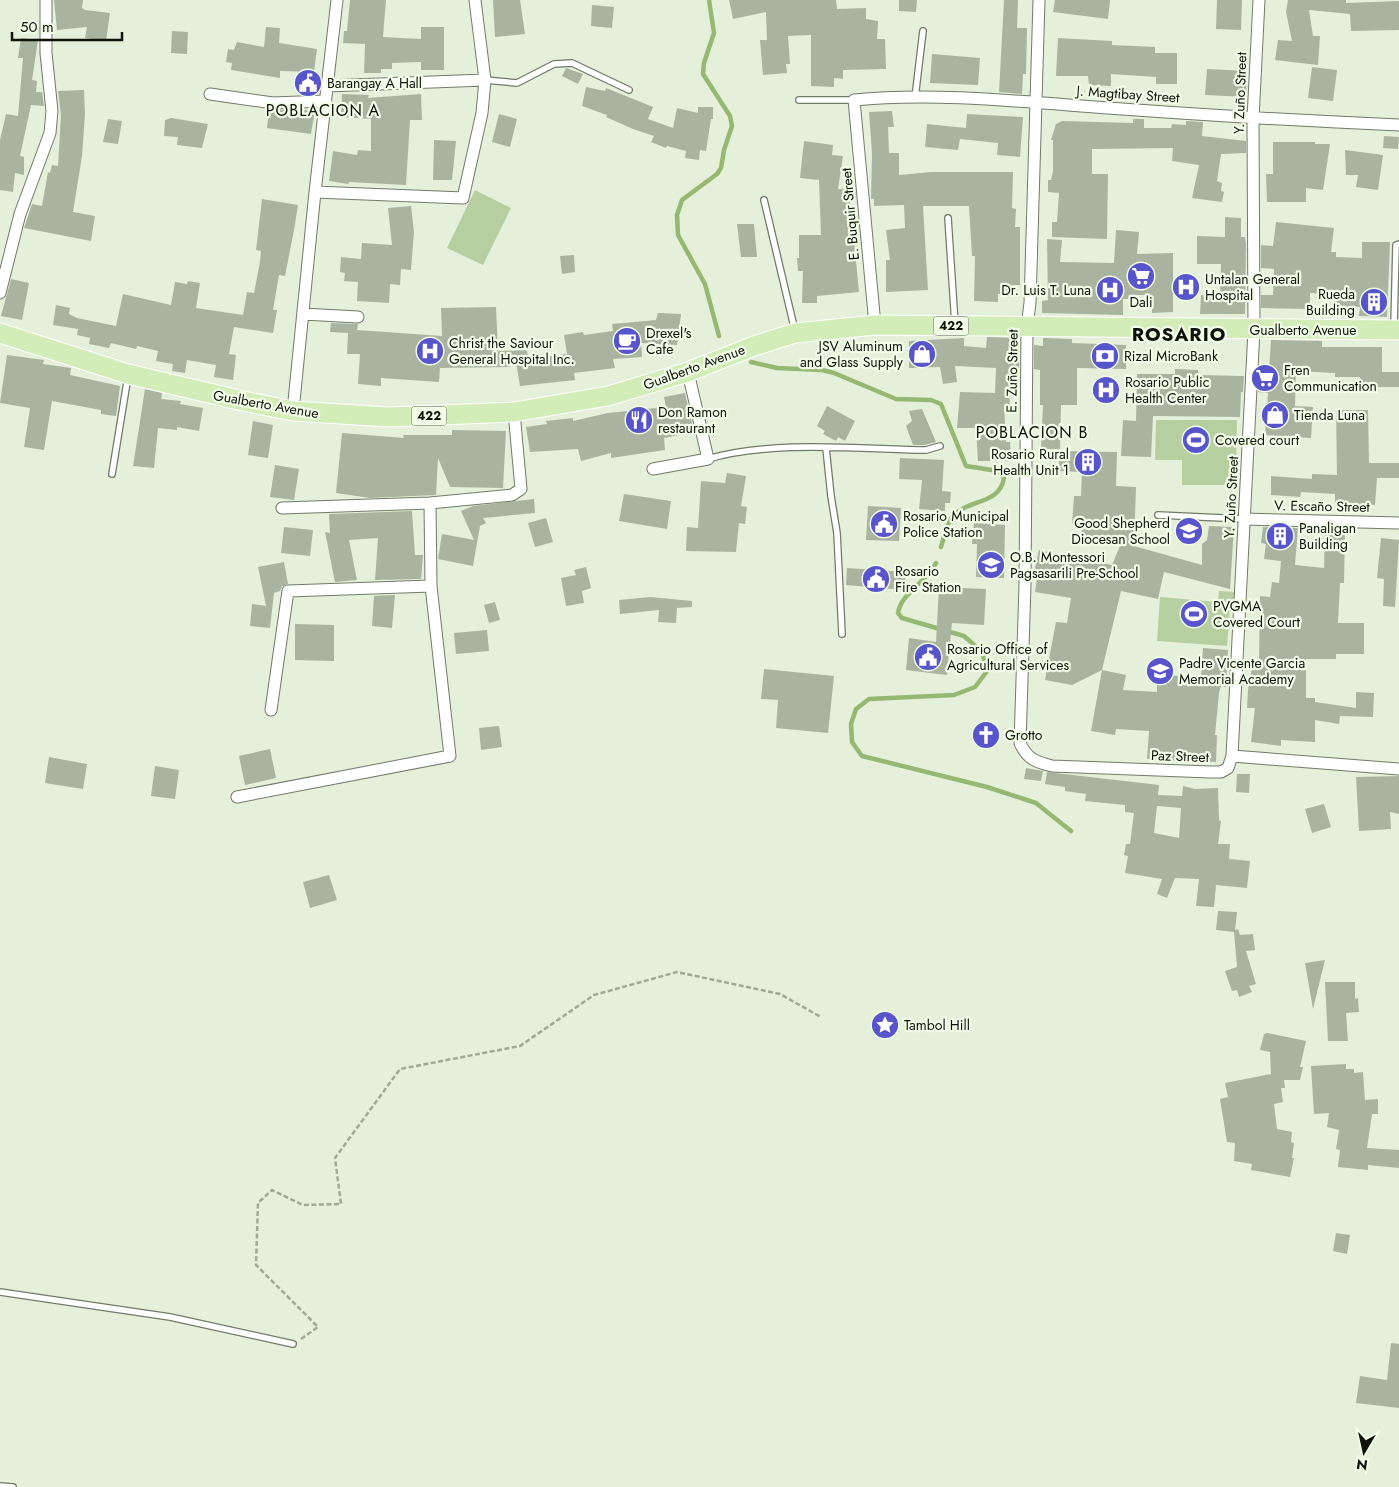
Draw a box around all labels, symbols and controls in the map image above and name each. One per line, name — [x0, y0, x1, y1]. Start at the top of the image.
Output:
scale bar — [12, 10, 122, 42]
text: 50 m — [20, 16, 54, 38]
street label: Y. Zuño Street — [1229, 51, 1251, 134]
public building icon: Barangay A Hall — [293, 68, 323, 98]
place label: Barangay A Hall — [327, 73, 422, 93]
street label: J. Magtibay Street — [1074, 80, 1181, 108]
district label: POBLACION A — [266, 99, 380, 122]
street label: E. Buquir Street — [836, 166, 864, 261]
supermarket icon: Dali — [1126, 261, 1156, 291]
place label: Untalan General Hospital — [1205, 269, 1300, 305]
hospital icon: Untalan General Hospital — [1171, 272, 1201, 302]
hospital icon: Dr. Luis T. Luna — [1095, 275, 1125, 305]
place label: Dr. Luis T. Luna — [1001, 280, 1091, 300]
place label: Rueda Building — [1306, 284, 1355, 320]
building icon: Rueda Building — [1359, 287, 1389, 317]
place label: Dali — [1129, 292, 1153, 312]
road number: 422 — [934, 316, 968, 336]
street label: Gualberto Avenue — [1250, 320, 1356, 340]
district label: ROSARIO — [1132, 321, 1226, 348]
place label: Drexel's Cafe — [646, 323, 692, 359]
cafe icon: Drexel's Cafe — [612, 326, 642, 356]
street label: E. Zuño Street — [1001, 329, 1023, 413]
place label: Christ the Saviour General Hospital Inc. — [449, 333, 575, 369]
hospital icon: Christ the Saviour General Hospital Inc. — [415, 336, 445, 366]
place label: JSV Aluminum and Glass Supply — [800, 336, 904, 372]
street label: Gualberto Avenue — [640, 339, 748, 395]
shop icon: JSV Aluminum and Glass Supply — [907, 339, 937, 369]
bank icon: Rizal MicroBank — [1090, 341, 1120, 371]
place label: Rizal MicroBank — [1124, 346, 1219, 366]
place label: Fren Communication — [1284, 360, 1377, 396]
supermarket icon: Fren Communication — [1250, 363, 1280, 393]
place label: Rosario Public Health Center — [1125, 372, 1209, 408]
hospital icon: Rosario Public Health Center — [1091, 375, 1121, 405]
street label: Gualberto Avenue — [212, 385, 320, 423]
shop icon: Tienda Luna — [1260, 400, 1290, 430]
place label: Don Ramon restaurant — [658, 402, 727, 438]
restaurant icon: Don Ramon restaurant — [624, 405, 654, 435]
place label: Tienda Luna — [1294, 405, 1365, 425]
road number: 422 — [412, 406, 446, 426]
district label: POBLACION B — [976, 421, 1088, 444]
sports icon: Covered court — [1181, 425, 1211, 455]
place label: Covered court — [1215, 430, 1300, 450]
place label: Rosario Rural Health Unit 1 — [991, 444, 1069, 480]
building icon: Rosario Rural Health Unit 1 — [1073, 447, 1103, 477]
street label: Y. Zuño Street — [1219, 455, 1243, 538]
street label: V. Escaño Street — [1274, 495, 1371, 517]
place label: Rosario Municipal Police Station — [903, 506, 1009, 542]
public building icon: Rosario Municipal Police Station — [869, 509, 899, 539]
place label: Good Shepherd Diocesan School — [1071, 513, 1170, 549]
school or university icon: Good Shepherd Diocesan School — [1174, 516, 1204, 546]
place label: Panaligan Building — [1299, 518, 1356, 554]
building icon: Panaligan Building — [1265, 521, 1295, 551]
place label: O.B. Montessori Pagsasarili Pre-School — [1010, 547, 1139, 583]
school or university icon: O.B. Montessori Pagsasarili Pre-School — [976, 550, 1006, 580]
place label: Rosario Fire Station — [895, 561, 961, 597]
public building icon: Rosario Fire Station — [861, 564, 891, 594]
place label: PVGMA Covered Court — [1213, 596, 1301, 632]
sports icon: PVGMA Covered Court — [1179, 599, 1209, 629]
place label: Rosario Office of Agricultural Services — [947, 639, 1069, 675]
public building icon: Rosario Office of Agricultural Services — [913, 642, 943, 672]
place label: Padre Vicente Garcia Memorial Academy — [1179, 653, 1305, 689]
school or university icon: Padre Vicente Garcia Memorial Academy — [1145, 656, 1175, 686]
church icon: Grotto — [971, 720, 1001, 750]
place label: Grotto — [1005, 725, 1043, 745]
street label: Paz Street — [1151, 745, 1210, 767]
place icon: Tambol Hill — [870, 1010, 900, 1040]
place label: Tambol Hill — [904, 1015, 970, 1035]
north arrow — [1339, 1427, 1389, 1477]
text: N — [1355, 1454, 1369, 1476]

